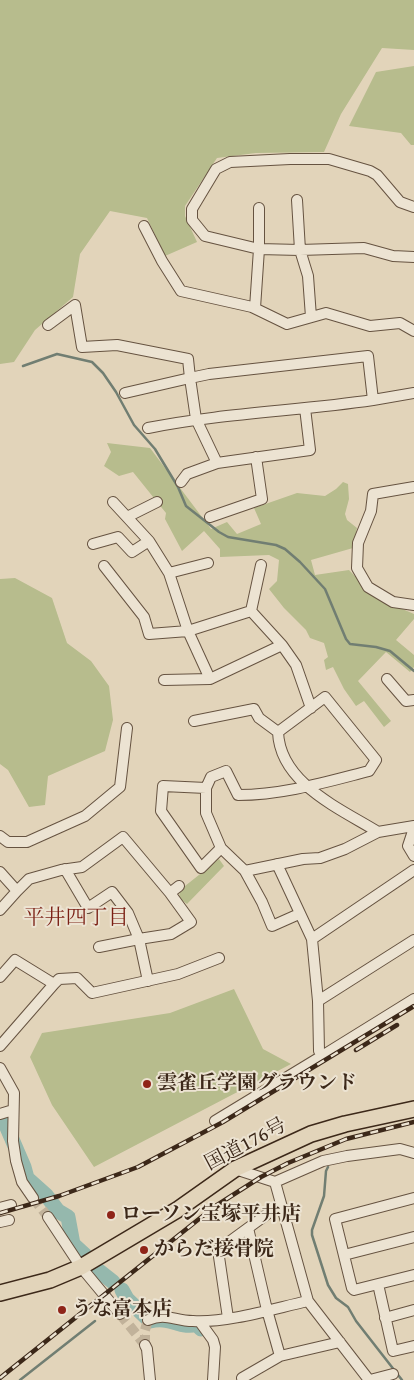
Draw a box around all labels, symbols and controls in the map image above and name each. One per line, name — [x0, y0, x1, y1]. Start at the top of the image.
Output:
district label: 平井四丁目 — [24, 906, 128, 932]
place label: 雲雀丘学園グラウンド — [157, 1072, 357, 1096]
marker: 雲雀丘学園グラウンド — [141, 1078, 153, 1090]
street label: 国道176号 — [201, 1114, 291, 1176]
place label: ローソン宝塚平井店 — [121, 1203, 301, 1227]
marker: ローソン宝塚平井店 — [105, 1209, 117, 1221]
place label: からだ接骨院 — [154, 1238, 274, 1262]
marker: からだ接骨院 — [138, 1244, 150, 1256]
place label: うな富本店 — [72, 1298, 172, 1322]
marker: うな富本店 — [56, 1304, 68, 1316]

